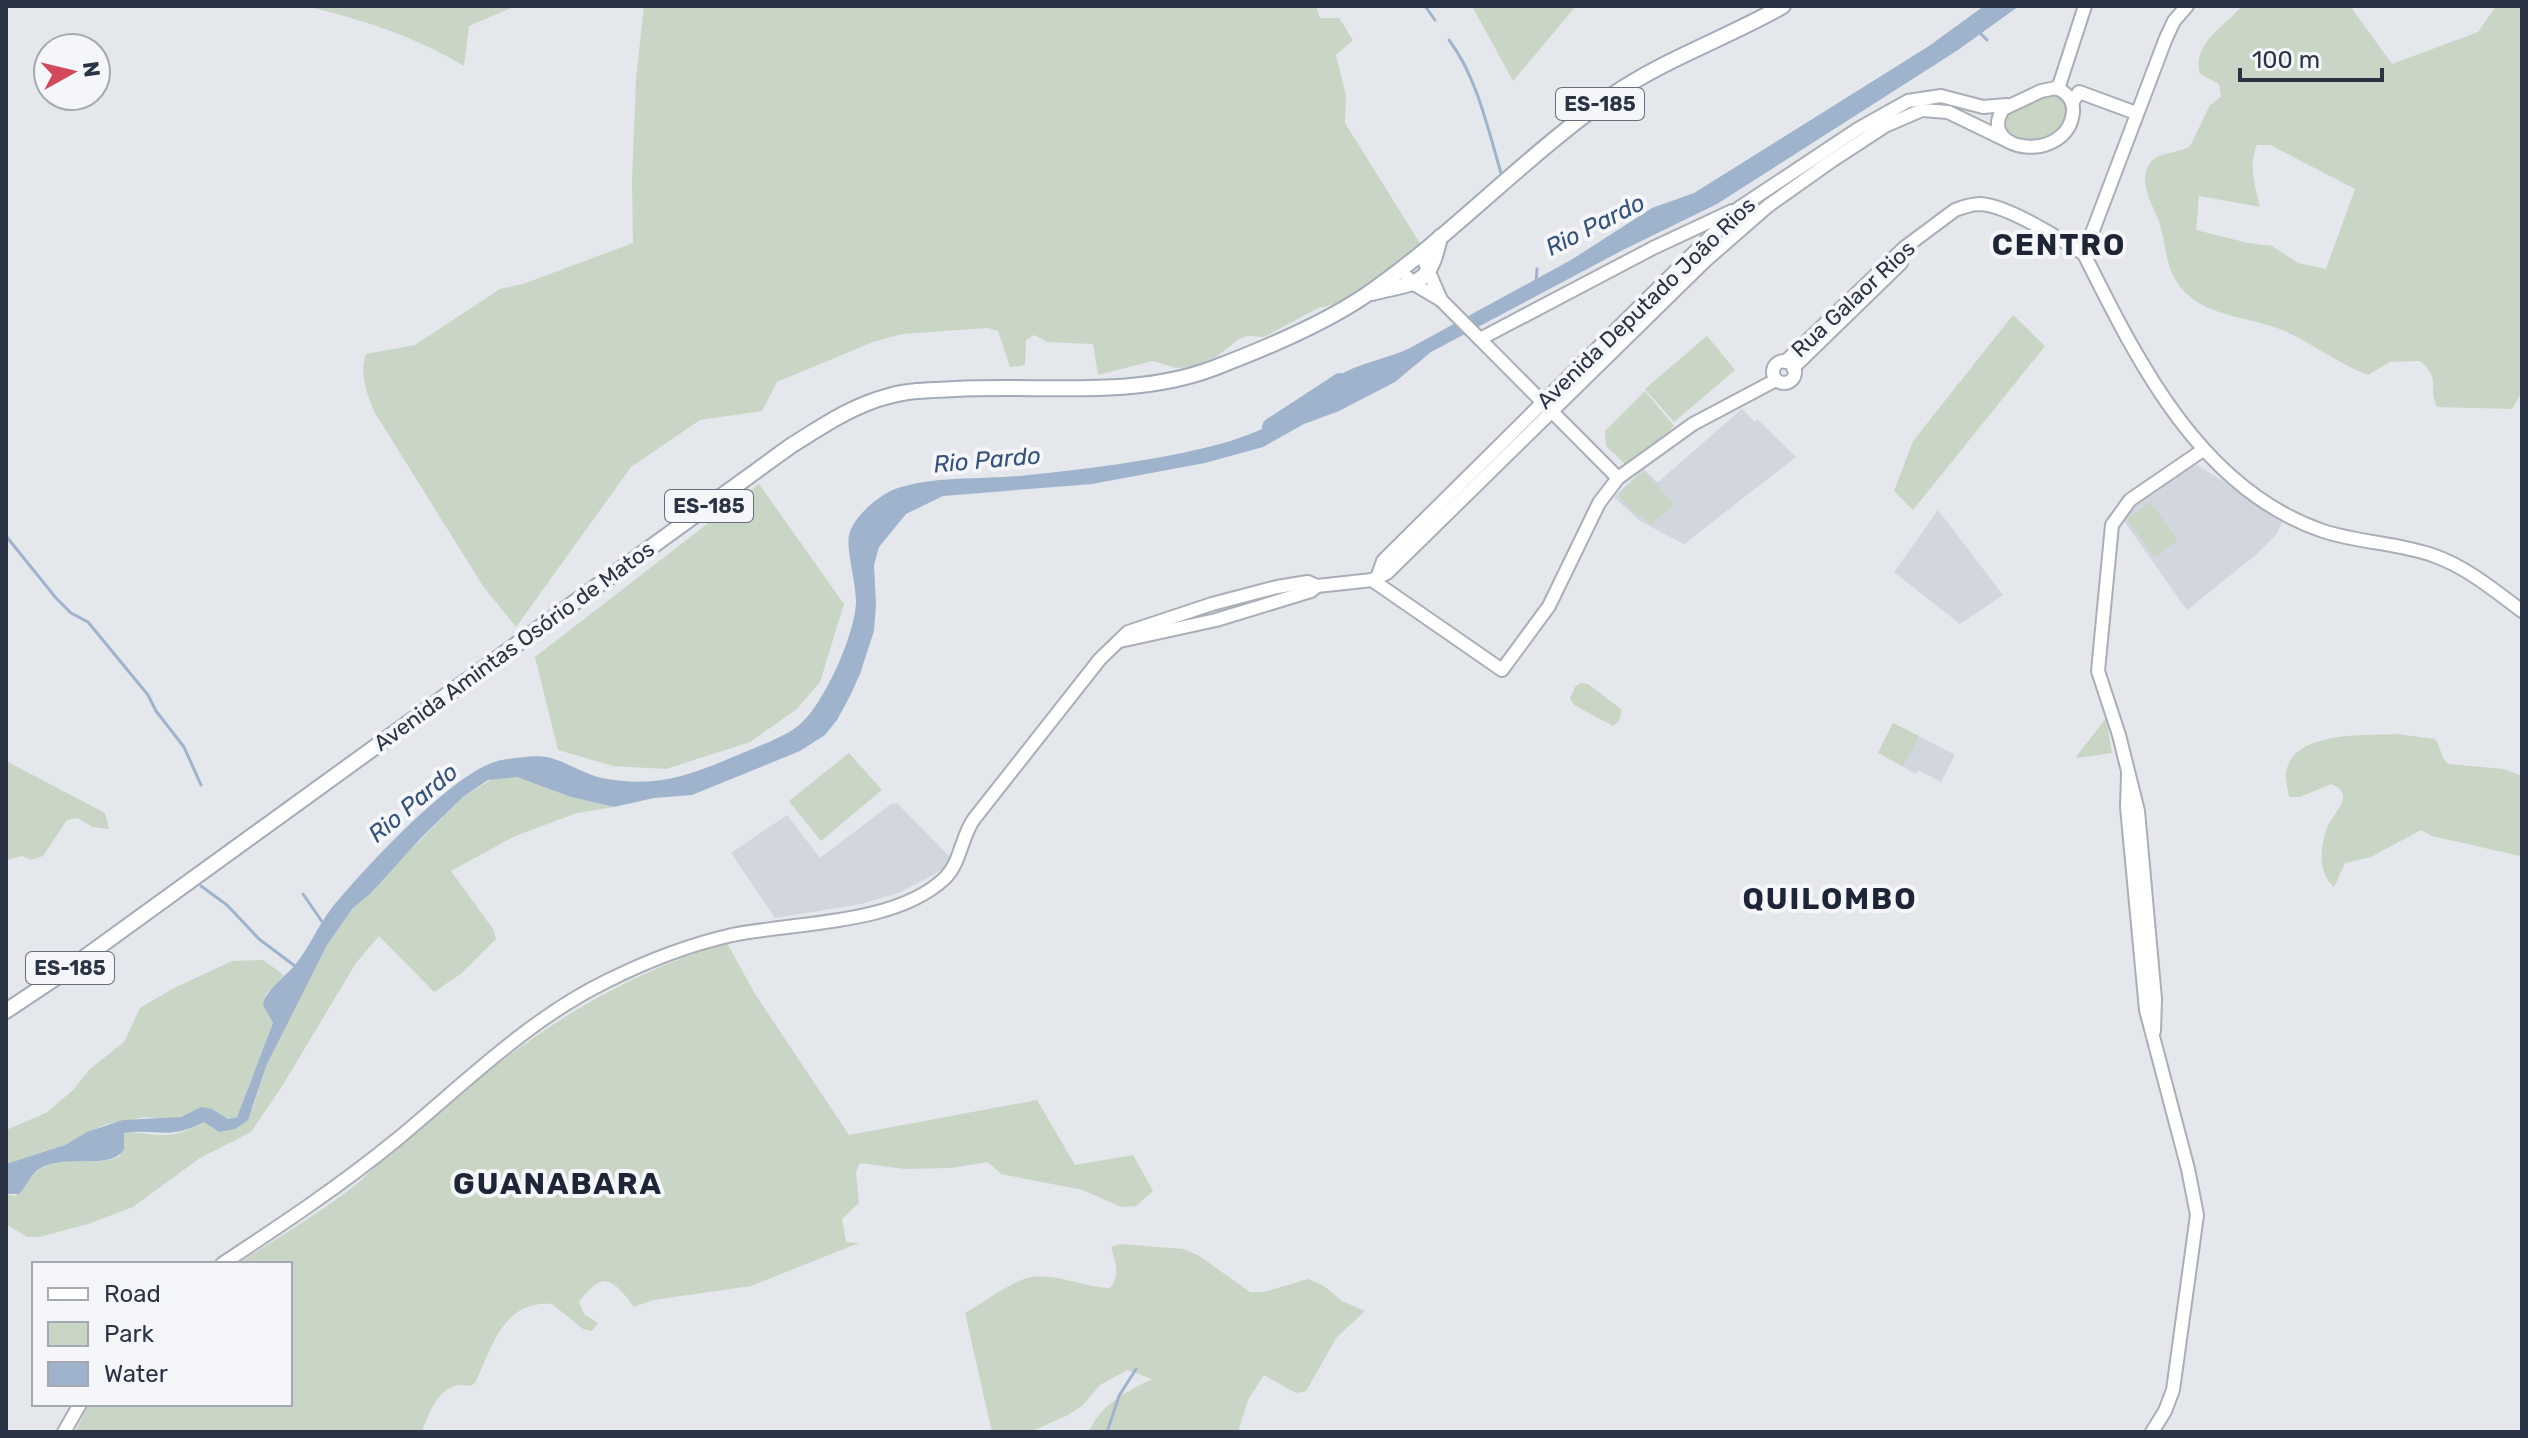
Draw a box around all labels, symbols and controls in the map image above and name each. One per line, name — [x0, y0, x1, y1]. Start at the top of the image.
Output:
north arrow — [32, 32, 112, 112]
scale bar — [2240, 32, 2382, 82]
text: 100 m — [2252, 46, 2320, 74]
text: N — [77, 60, 106, 79]
road number: ES-185 — [1556, 88, 1644, 120]
water label: Rio Pardo — [1541, 188, 1649, 262]
street label: Avenida Deputado João Rios — [1531, 191, 1761, 415]
district label: CENTRO — [1992, 227, 2126, 263]
street label: Rua Galaor Rios — [1786, 235, 1920, 363]
water label: Rio Pardo — [932, 441, 1042, 479]
road number: ES-185 — [665, 490, 753, 522]
street label: Avenida Amintas Osório de Matos — [368, 535, 660, 757]
water label: Rio Pardo — [363, 758, 463, 848]
district label: QUILOMBO — [1742, 881, 1918, 917]
road number: ES-185 — [26, 952, 114, 984]
district label: GUANABARA — [453, 1166, 663, 1202]
legend — [32, 1262, 292, 1406]
text: Road — [104, 1280, 161, 1308]
text: Park — [104, 1320, 155, 1348]
text: Water — [104, 1360, 168, 1388]

